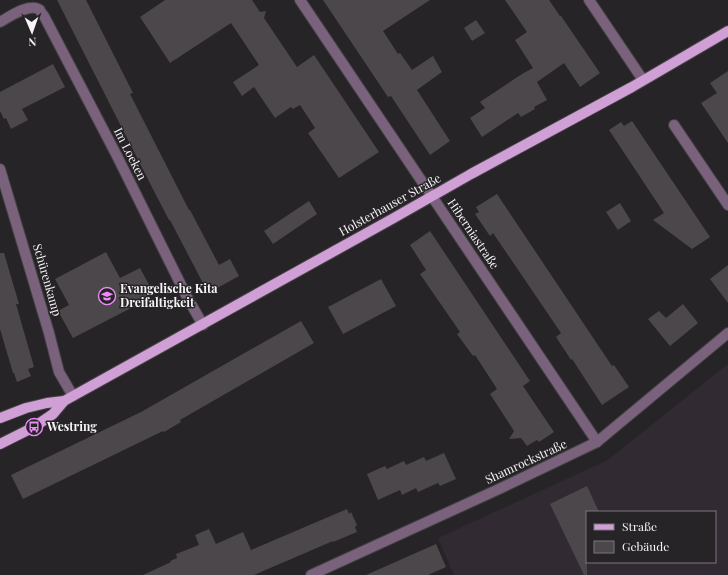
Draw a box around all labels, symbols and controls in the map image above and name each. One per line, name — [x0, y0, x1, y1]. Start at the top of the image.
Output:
north arrow — [12, 12, 52, 52]
text: N — [28, 35, 37, 50]
street label: Im Loeken — [111, 125, 151, 183]
street label: Holsterhauser Straße — [336, 169, 443, 239]
street label: Hiberniastraße — [444, 195, 503, 272]
street label: Schürenkamp — [30, 242, 66, 318]
place label: Evangelische Kita Dreifaltigkeit — [120, 280, 218, 310]
school or university icon: Evangelische Kita Dreifaltigkeit — [97, 286, 117, 306]
bus stop icon: Westring — [24, 417, 44, 437]
place label: Westring — [46, 418, 97, 434]
street label: Shamrockstraße — [482, 435, 569, 487]
legend — [586, 511, 716, 563]
text: Straße — [622, 518, 657, 534]
text: Gebäude — [622, 538, 669, 554]

